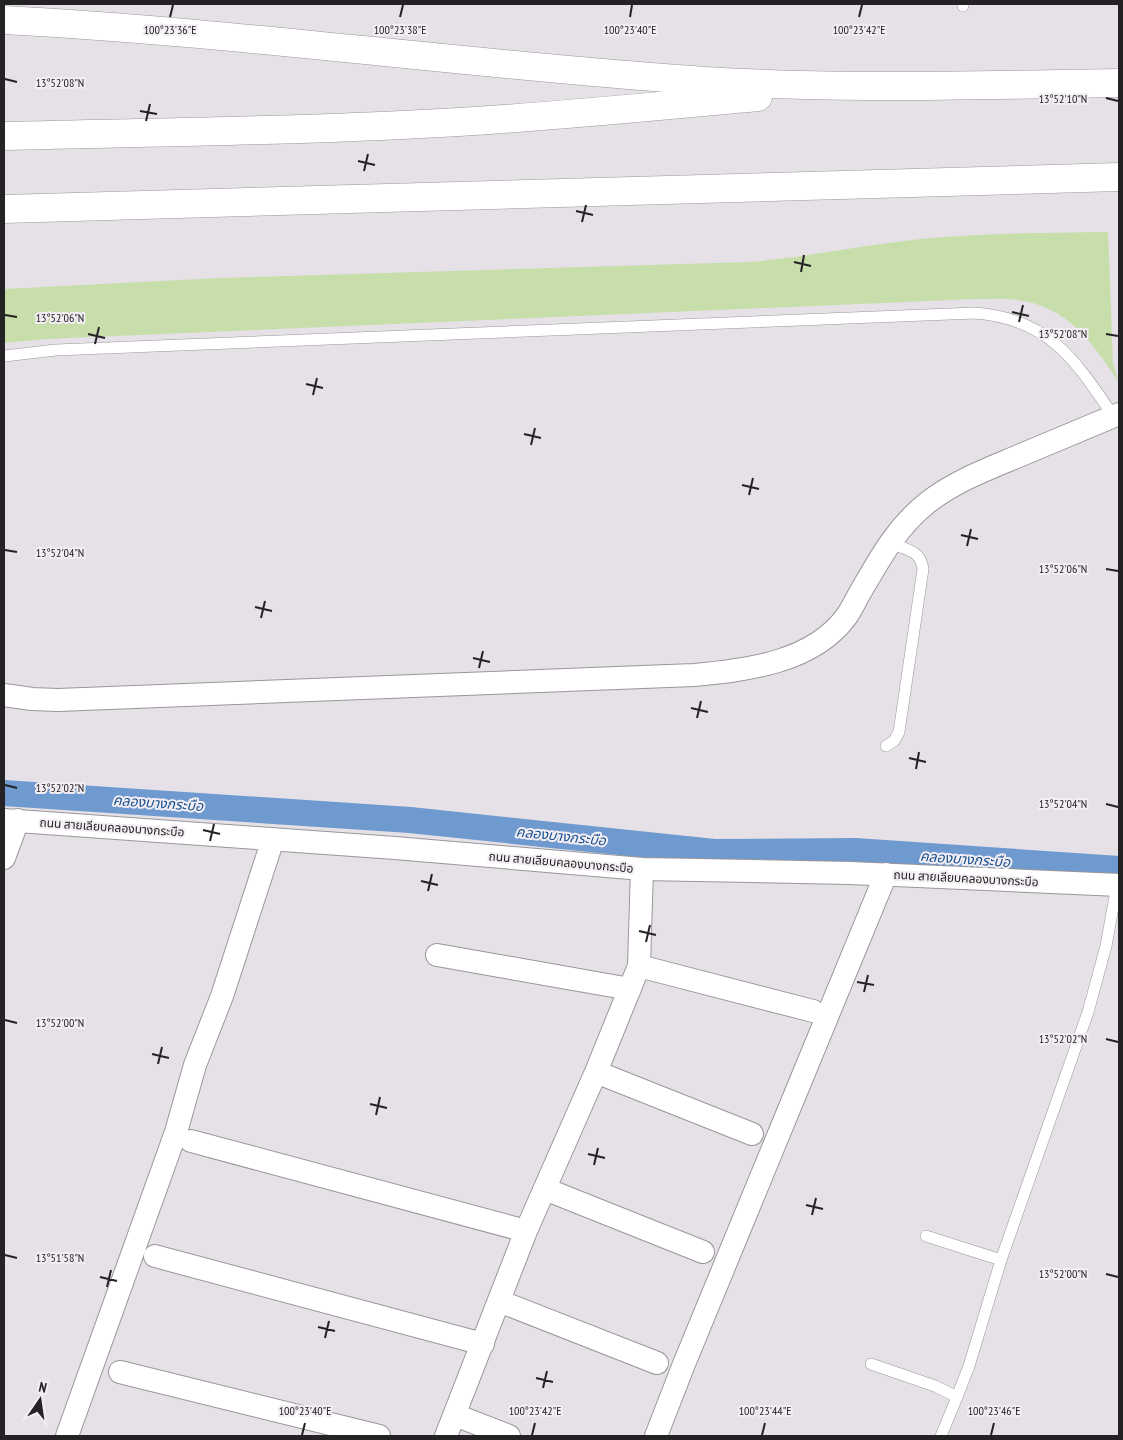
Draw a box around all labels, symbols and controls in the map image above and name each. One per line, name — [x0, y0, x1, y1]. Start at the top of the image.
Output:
text: 100°23'36"E — [144, 22, 196, 37]
text: 100°23'38"E — [374, 22, 426, 37]
text: 100°23'40"E — [604, 22, 656, 37]
text: 100°23'42"E — [833, 22, 885, 37]
text: 13°52'08"N — [36, 75, 84, 90]
text: 13°52'10"N — [1039, 91, 1087, 106]
text: 13°52'06"N — [36, 310, 84, 325]
text: 13°52'08"N — [1039, 326, 1087, 341]
text: 13°52'04"N — [36, 545, 84, 560]
text: 13°52'06"N — [1039, 561, 1087, 576]
text: 13°52'02"N — [36, 780, 84, 795]
water label: คลองบางกระบือ — [112, 791, 205, 815]
text: 13°52'04"N — [1039, 796, 1087, 811]
street label: ถนน สายเลียบคลองบางกระบือ — [39, 814, 185, 840]
water label: คลองบางกระบือ — [515, 822, 608, 850]
water label: คลองบางกระบือ — [919, 847, 1012, 871]
street label: ถนน สายเลียบคลองบางกระบือ — [488, 848, 634, 876]
street label: ถนน สายเลียบคลองบางกระบือ — [893, 867, 1039, 889]
text: 13°52'00"N — [36, 1015, 84, 1030]
text: 13°52'02"N — [1039, 1031, 1087, 1046]
text: 13°51'58"N — [36, 1250, 84, 1265]
text: 13°52'00"N — [1039, 1266, 1087, 1281]
north arrow — [15, 1375, 65, 1425]
text: N — [37, 1378, 49, 1397]
text: 100°23'40"E — [279, 1403, 331, 1418]
text: 100°23'42"E — [509, 1403, 561, 1418]
text: 100°23'44"E — [739, 1403, 791, 1418]
text: 100°23'46"E — [968, 1403, 1020, 1418]

